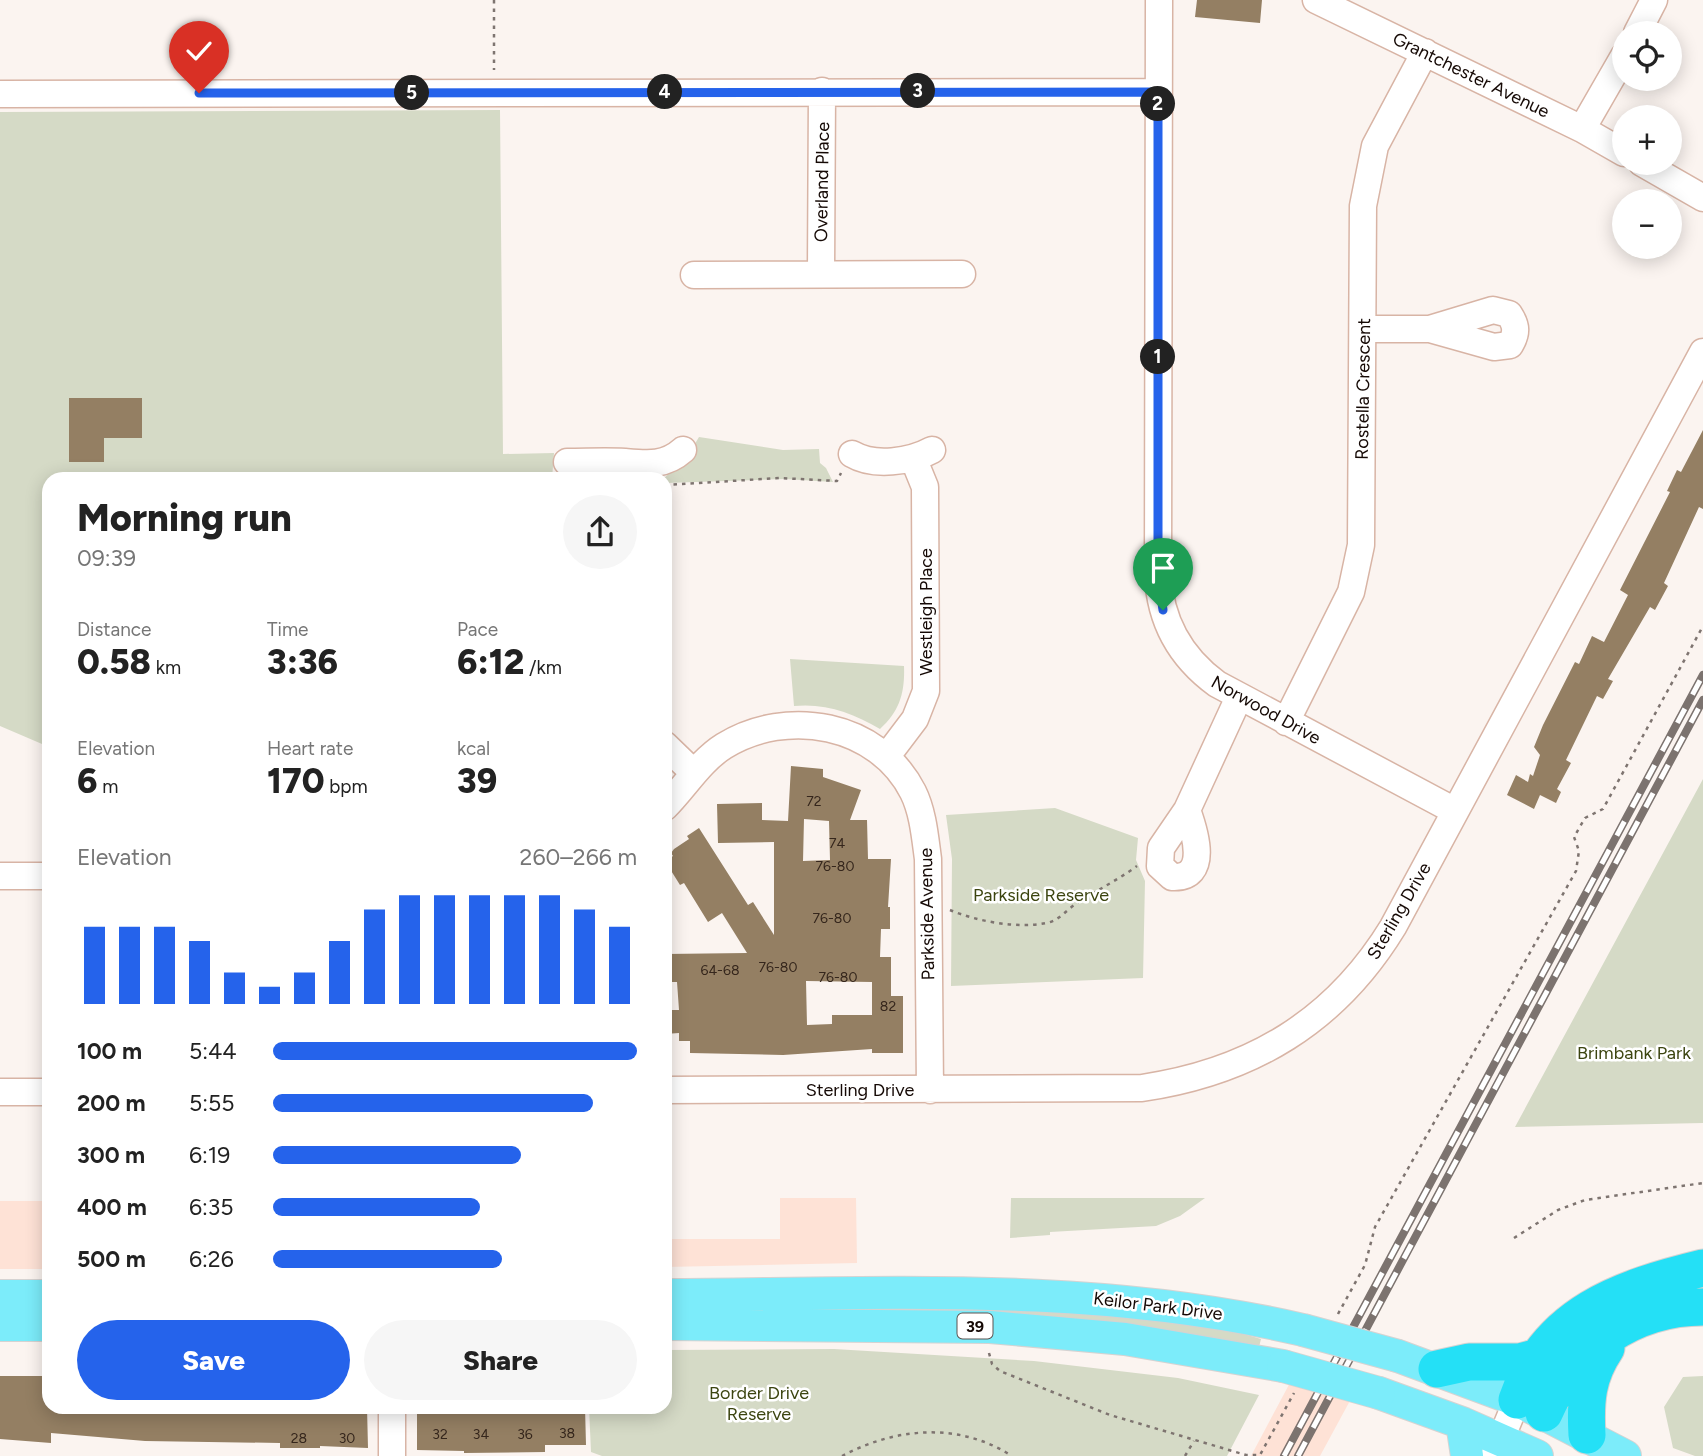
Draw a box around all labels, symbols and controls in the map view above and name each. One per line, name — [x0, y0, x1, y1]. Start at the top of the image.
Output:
pin — [169, 21, 229, 93]
map controls — [1612, 21, 1682, 259]
button: locate — [1612, 21, 1682, 91]
street label: Grantchester Avenue — [1389, 27, 1553, 123]
icon: check — [180, 32, 218, 70]
pin: 4 — [648, 74, 682, 110]
pin: 3 — [900, 74, 936, 108]
pin: 5 — [394, 76, 430, 110]
text: 3 — [912, 79, 923, 102]
text: 4 — [658, 80, 671, 103]
text: 5 — [406, 81, 417, 104]
pin: 2 — [1140, 86, 1176, 122]
text: 2 — [1152, 92, 1163, 115]
button: + — [1612, 105, 1682, 175]
street label: Overland Place — [810, 121, 834, 242]
button: − — [1612, 189, 1682, 259]
street label: Rostella Crescent — [1351, 318, 1375, 460]
pin: 1 — [1140, 340, 1176, 374]
text: 1 — [1153, 345, 1162, 368]
text: Morning run — [77, 495, 292, 541]
button: share — [563, 495, 637, 569]
pin — [1133, 538, 1193, 610]
text: 09:39 — [77, 544, 136, 572]
street label: Westleigh Place — [915, 548, 937, 676]
icon: arrive — [1144, 549, 1182, 587]
text: Distance — [77, 618, 151, 641]
text: Time — [267, 618, 308, 641]
text: Pace — [457, 618, 498, 641]
text: 0.58 — [77, 641, 151, 683]
text: 3:36 — [267, 641, 338, 683]
text: 6:12 — [457, 641, 524, 683]
text: km — [151, 656, 181, 679]
text: /km — [524, 656, 562, 679]
street label: Norwood Drive — [1207, 671, 1325, 749]
text: Elevation — [77, 737, 155, 760]
text: Heart rate — [267, 737, 353, 760]
text: kcal — [457, 737, 490, 760]
text: 6 — [77, 760, 98, 802]
text: 170 — [267, 760, 324, 802]
text: 39 — [457, 760, 497, 802]
text: m — [98, 775, 118, 798]
text: bpm — [324, 775, 368, 798]
house number: 72 — [806, 793, 822, 810]
house number: 74 — [829, 835, 845, 852]
text: Elevation — [77, 843, 172, 871]
text: 260–266 m — [520, 843, 637, 871]
street label: Parkside Avenue — [915, 847, 939, 980]
house number: 76-80 — [816, 858, 854, 875]
street label: Sterling Drive — [1362, 858, 1436, 964]
park label: Parkside Reserve — [973, 884, 1109, 906]
house number: 76-80 — [813, 910, 851, 927]
house number: 76-80 — [759, 959, 797, 976]
house number: 64-68 — [701, 962, 739, 979]
house number: 76-80 — [819, 969, 857, 986]
house number: 82 — [880, 998, 896, 1015]
text: 100 m — [77, 1037, 142, 1065]
text: 5:44 — [189, 1037, 237, 1065]
park label: Brimbank Park — [1577, 1042, 1691, 1064]
street label: Sterling Drive — [806, 1079, 914, 1101]
text: 200 m — [77, 1089, 146, 1117]
text: 5:55 — [189, 1089, 235, 1117]
text: 300 m — [77, 1141, 145, 1169]
text: 6:19 — [189, 1141, 230, 1169]
text: 400 m — [77, 1193, 147, 1221]
text: 6:35 — [189, 1193, 234, 1221]
text: 500 m — [77, 1245, 146, 1273]
text: 6:26 — [189, 1245, 234, 1273]
street label: Keilor Park Drive — [1092, 1287, 1224, 1325]
road number: 39 — [958, 1314, 992, 1338]
button: Save — [77, 1320, 350, 1400]
button: Share — [364, 1320, 637, 1400]
park label: Border Drive Reserve — [709, 1382, 809, 1425]
house number: 38 — [559, 1425, 575, 1442]
house number: 32 — [432, 1426, 448, 1443]
house number: 34 — [473, 1426, 489, 1443]
house number: 36 — [517, 1426, 533, 1443]
house number: 28 — [291, 1430, 307, 1447]
house number: 30 — [339, 1430, 355, 1447]

